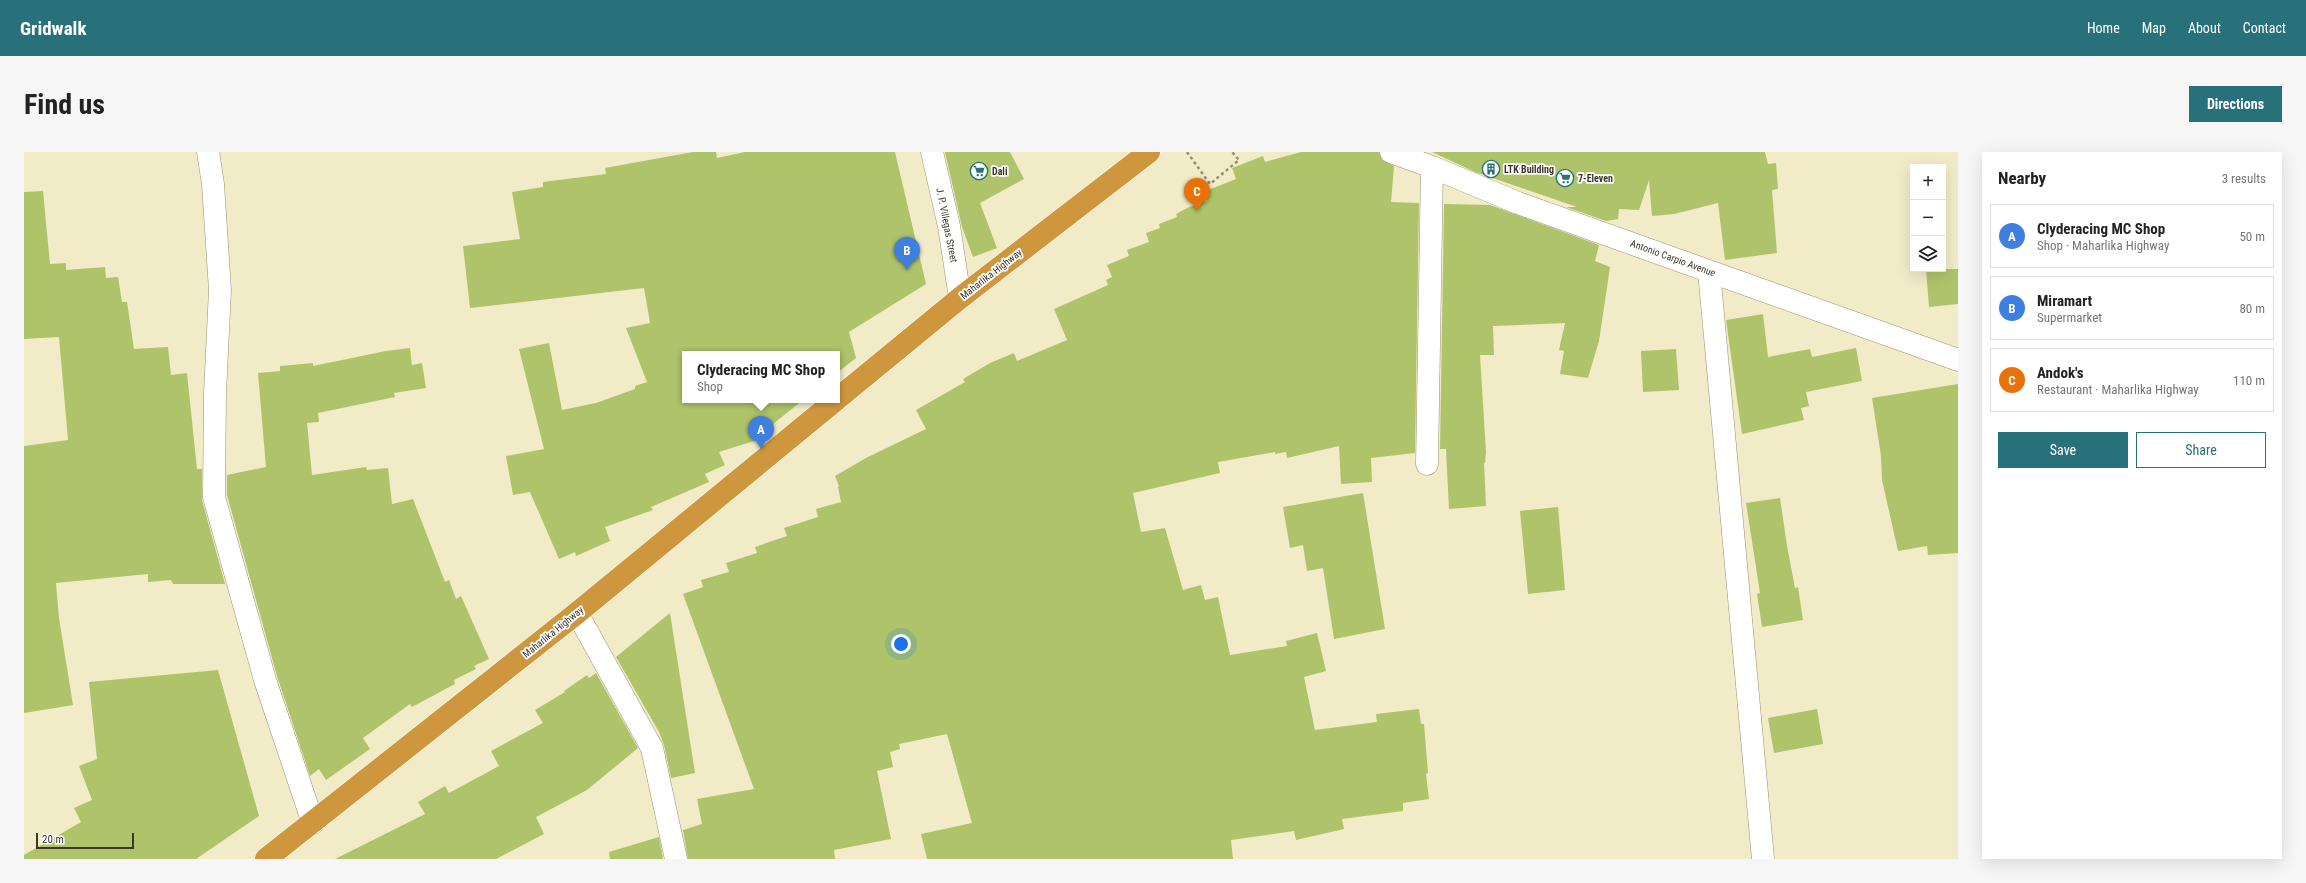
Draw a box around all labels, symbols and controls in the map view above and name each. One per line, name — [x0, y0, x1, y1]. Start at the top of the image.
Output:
text: Gridwalk — [20, 17, 86, 40]
text: Home — [2087, 20, 2120, 36]
text: Map — [2142, 20, 2166, 36]
text: About — [2188, 20, 2221, 36]
text: Contact — [2243, 20, 2286, 36]
button: Directions — [2189, 86, 2282, 122]
text: Find us — [24, 88, 105, 121]
building icon: LTK Building — [1481, 159, 1501, 179]
supermarket icon: Dali — [969, 161, 989, 181]
place label: LTK Building — [1504, 164, 1554, 175]
map controls — [1910, 164, 1946, 272]
button: + — [1910, 164, 1946, 200]
place label: Dali — [992, 166, 1007, 177]
supermarket icon: 7-Eleven — [1555, 168, 1575, 188]
text: Nearby — [1998, 168, 2046, 188]
text: 3 results — [2222, 171, 2266, 186]
place label: 7-Eleven — [1578, 173, 1613, 184]
pin: C — [1184, 178, 1210, 211]
street label: J. P. Villegas Street — [934, 187, 960, 263]
button: − — [1910, 200, 1946, 236]
text: Clyderacing MC Shop — [2037, 220, 2165, 238]
text: A — [2008, 229, 2016, 244]
text: 50 m — [2239, 229, 2265, 244]
button: layers — [1910, 236, 1946, 272]
pin: B — [894, 237, 920, 270]
street label: Antonio Carpio Avenue — [1629, 237, 1717, 279]
text: Shop · Maharlika Highway — [2037, 238, 2169, 253]
street label: Maharlika Highway — [958, 247, 1024, 301]
text: Miramart — [2037, 292, 2092, 310]
text: B — [2008, 301, 2016, 316]
text: 80 m — [2239, 301, 2265, 316]
text: Supermarket — [2037, 310, 2102, 325]
popup — [682, 351, 840, 403]
text: Clyderacing MC Shop — [697, 361, 825, 379]
text: Andok's — [2037, 364, 2084, 382]
text: C — [2008, 373, 2016, 388]
text: 110 m — [2233, 373, 2265, 388]
text: Shop — [697, 379, 723, 394]
text: Restaurant · Maharlika Highway — [2037, 382, 2199, 397]
pin: A — [748, 416, 774, 449]
button: Save — [1998, 432, 2128, 468]
button: Share — [2136, 432, 2266, 468]
street label: Maharlika Highway — [520, 604, 586, 660]
your location — [891, 634, 911, 654]
scale bar — [36, 831, 134, 850]
text: 20 m — [42, 833, 64, 846]

